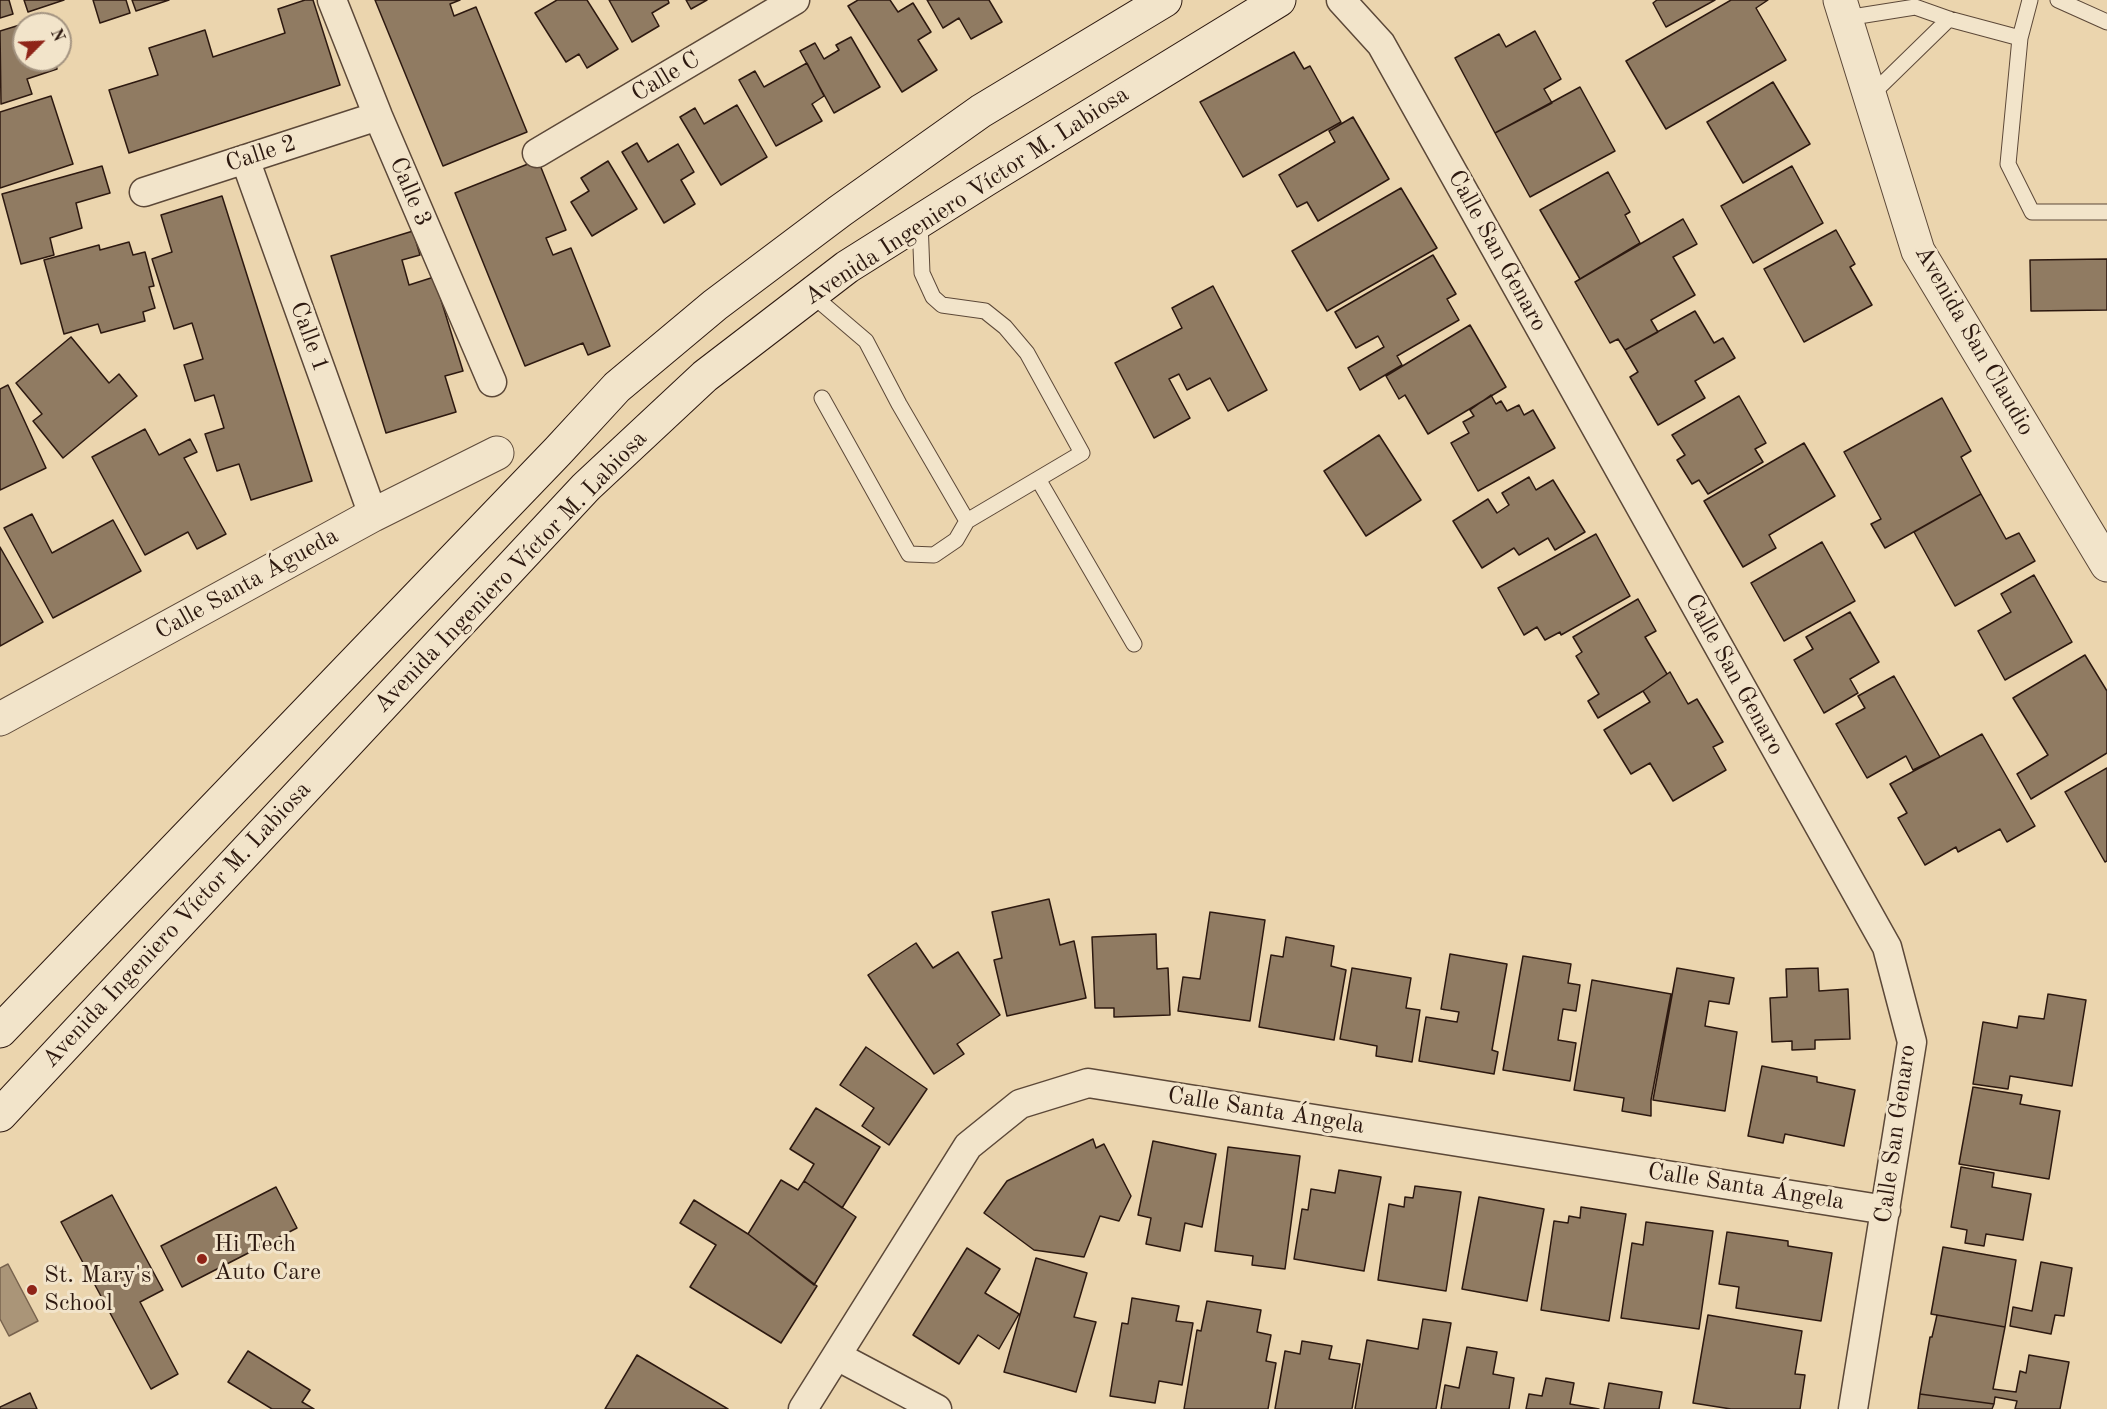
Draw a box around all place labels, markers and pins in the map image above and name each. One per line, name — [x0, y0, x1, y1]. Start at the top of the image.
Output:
place label: Hi Tech Auto Care — [214, 1231, 321, 1287]
marker: Hi Tech Auto Care — [195, 1252, 209, 1266]
place label: St. Mary's School — [44, 1262, 151, 1318]
marker: St. Mary's School — [25, 1283, 39, 1297]

